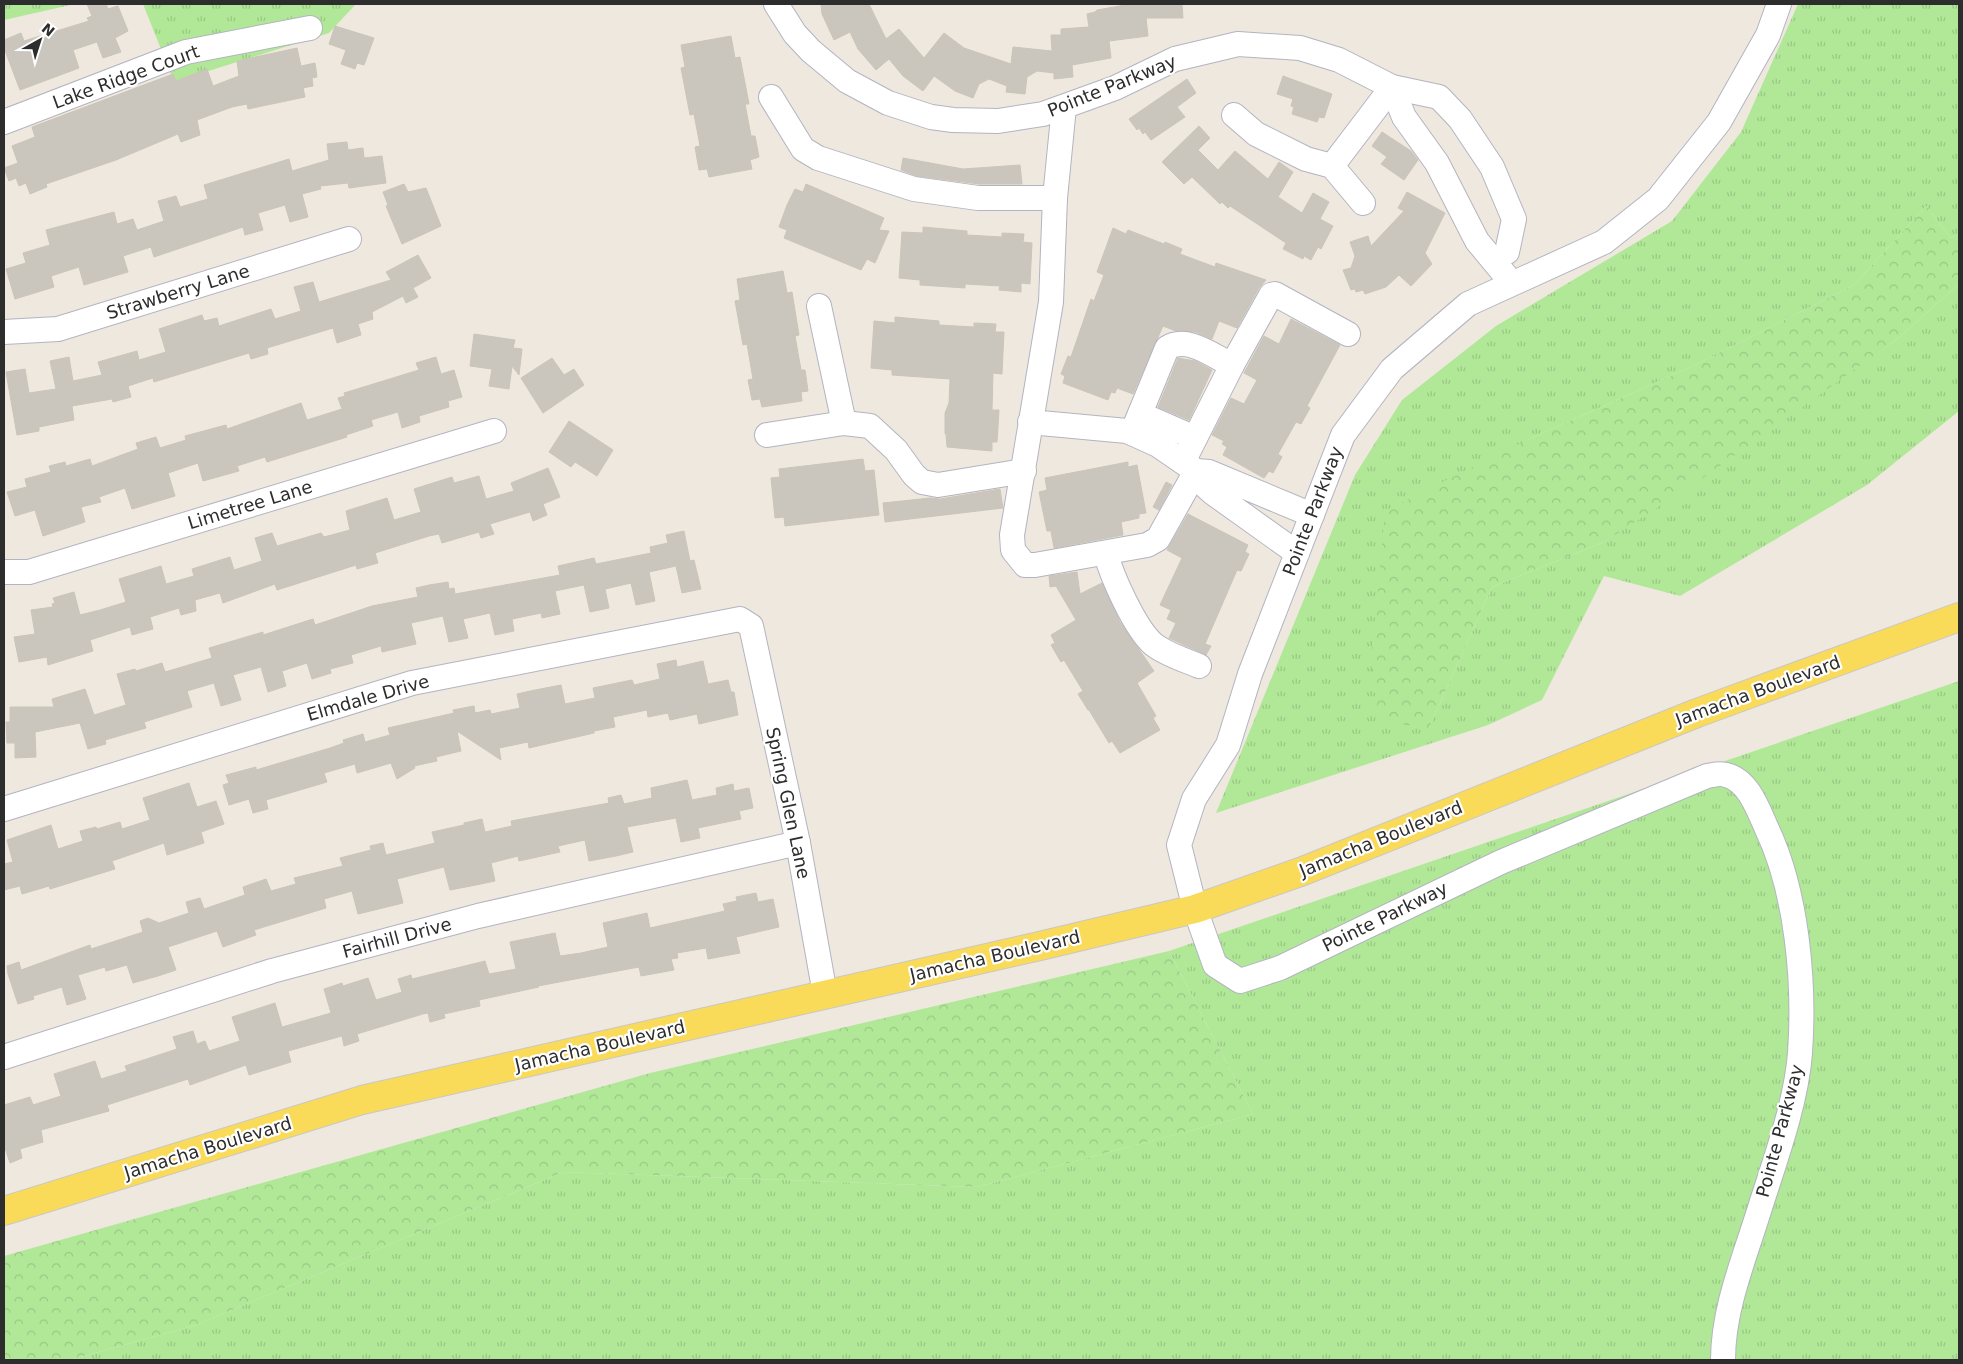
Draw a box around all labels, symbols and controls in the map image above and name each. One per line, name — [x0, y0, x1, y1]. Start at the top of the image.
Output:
north arrow — [15, 15, 65, 65]
text: N — [39, 20, 58, 40]
street label: Lake Ridge Court — [50, 40, 202, 113]
street label: Pointe Parkway — [1044, 50, 1179, 121]
street label: Strawberry Lane — [104, 260, 252, 323]
street label: Pointe Parkway — [1278, 443, 1347, 578]
street label: Limetree Lane — [185, 476, 315, 533]
street label: Jamacha Boulevard — [1672, 651, 1843, 730]
street label: Elmdale Drive — [304, 670, 431, 725]
street label: Spring Glen Lane — [762, 725, 815, 881]
street label: Jamacha Boulevard — [1295, 796, 1465, 881]
street label: Pointe Parkway — [1319, 877, 1451, 956]
street label: Fairhill Drive — [340, 913, 454, 962]
street label: Jamacha Boulevard — [907, 926, 1082, 986]
street label: Jamacha Boulevard — [512, 1016, 687, 1076]
street label: Pointe Parkway — [1752, 1062, 1807, 1200]
street label: Jamacha Boulevard — [121, 1112, 294, 1183]

